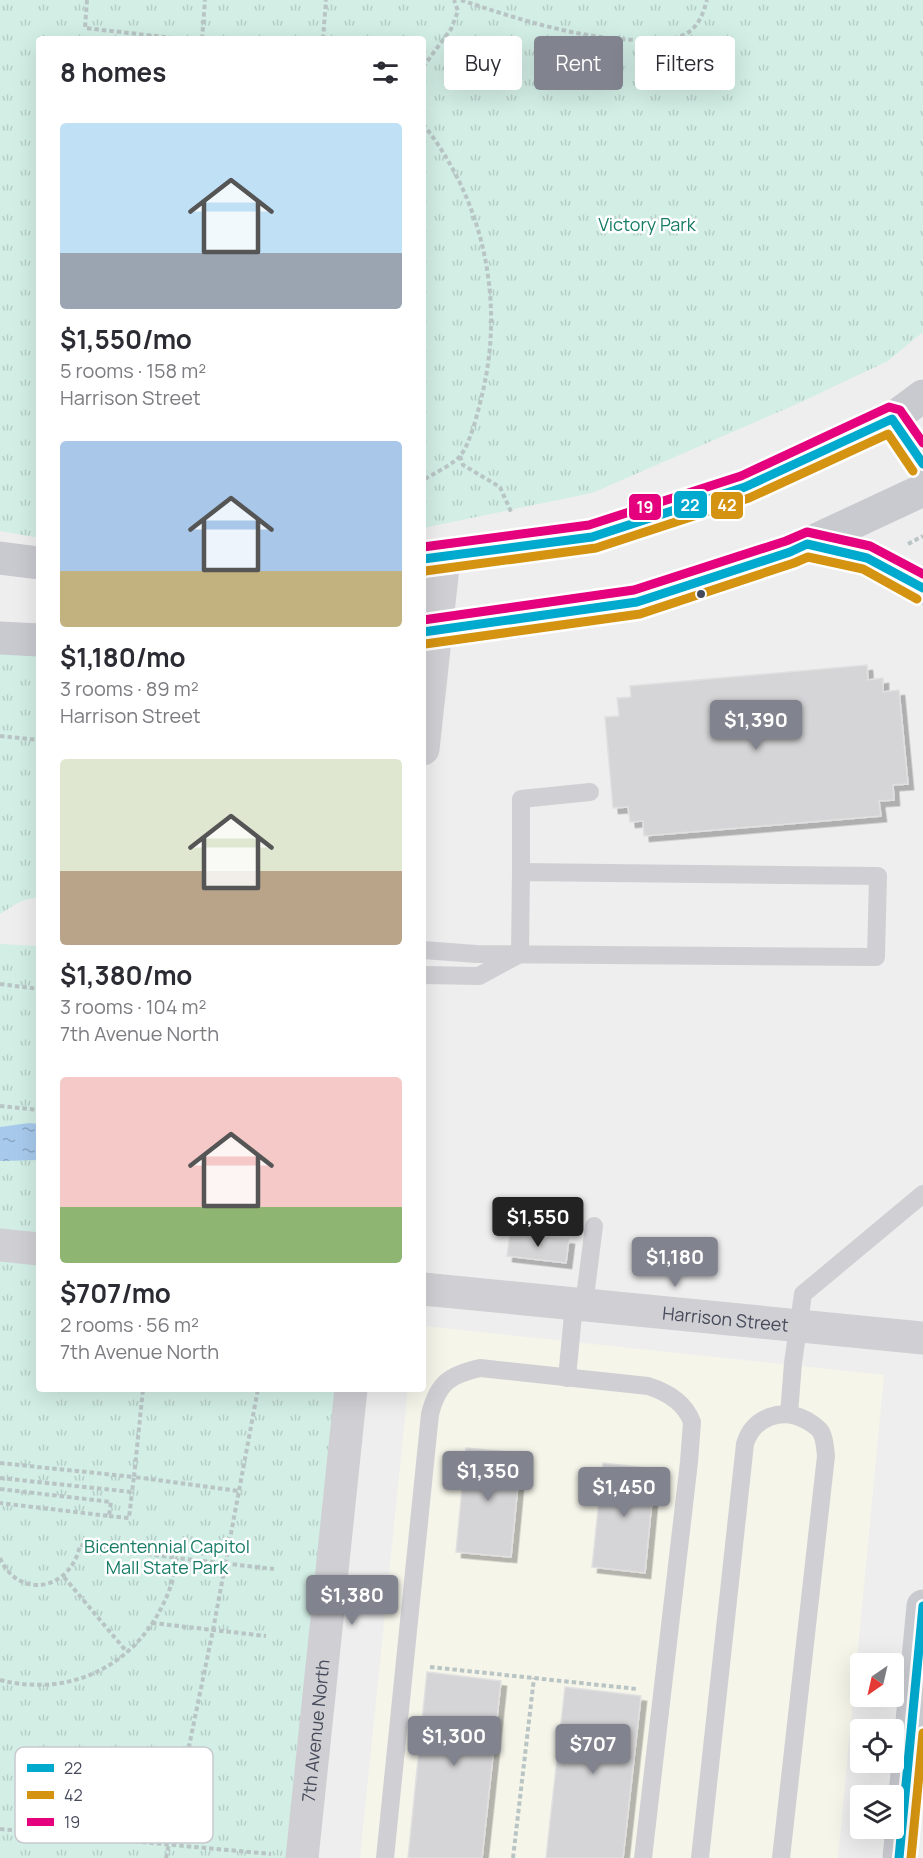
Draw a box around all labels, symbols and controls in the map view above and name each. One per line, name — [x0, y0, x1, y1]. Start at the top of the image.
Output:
chip: Buy — [444, 36, 522, 90]
chip: Rent — [534, 36, 623, 90]
chip: Filters — [635, 36, 735, 90]
text: 8 homes — [60, 54, 166, 90]
icon: filters — [369, 56, 402, 89]
icon: home — [177, 162, 285, 270]
park label: Victory Park — [598, 212, 697, 236]
text: $1,550/mo — [60, 321, 192, 357]
text: 5 rooms · 158 m² — [60, 357, 206, 384]
text: Harrison Street — [60, 384, 201, 411]
icon: home — [177, 480, 285, 588]
line badge: 22 — [673, 490, 708, 519]
line badge: 42 — [710, 491, 744, 520]
line badge: 19 — [628, 493, 662, 521]
text: 22 — [680, 494, 700, 516]
text: 42 — [717, 494, 737, 516]
text: 19 — [637, 496, 653, 518]
unlabelled marker — [695, 588, 707, 600]
text: $1,180/mo — [60, 639, 186, 675]
text: 3 rooms · 89 m² — [60, 675, 199, 702]
pin: $1,390 — [707, 700, 805, 751]
text: Harrison Street — [60, 702, 201, 729]
text: $1,390 — [724, 706, 788, 733]
icon: home — [177, 798, 285, 906]
text: $1,380/mo — [60, 957, 192, 993]
text: 3 rooms · 104 m² — [60, 993, 206, 1020]
text: 7th Avenue North — [60, 1020, 219, 1047]
icon: home — [177, 1116, 285, 1224]
pin: $1,550 — [489, 1197, 587, 1248]
text: $1,550 — [506, 1203, 570, 1230]
pin: $1,180 — [626, 1237, 724, 1288]
text: $1,180 — [646, 1243, 704, 1270]
text: $707/mo — [60, 1275, 171, 1311]
street label: Harrison Street — [661, 1301, 790, 1337]
text: 2 rooms · 56 m² — [60, 1311, 199, 1338]
text: 7th Avenue North — [60, 1338, 219, 1365]
pin: $1,350 — [439, 1451, 537, 1502]
text: $1,350 — [456, 1457, 520, 1484]
pin: $1,450 — [575, 1467, 673, 1518]
text: $1,450 — [592, 1473, 656, 1500]
park label: Bicentennial Capitol Mall State Park — [84, 1534, 250, 1579]
pin: $1,380 — [303, 1575, 401, 1626]
text: $1,380 — [320, 1581, 384, 1608]
north arrow — [850, 1653, 904, 1707]
map controls — [850, 1653, 904, 1839]
street label: 7th Avenue North — [296, 1658, 335, 1803]
pin: $1,300 — [405, 1716, 503, 1767]
button: locate — [850, 1719, 904, 1773]
text: $1,300 — [422, 1722, 486, 1749]
pin: $707 — [557, 1724, 629, 1775]
text: $707 — [569, 1730, 617, 1757]
legend — [15, 1747, 213, 1843]
text: 22 — [64, 1757, 82, 1779]
text: 42 — [64, 1784, 83, 1806]
button: layers — [850, 1785, 904, 1839]
text: 19 — [64, 1811, 80, 1833]

